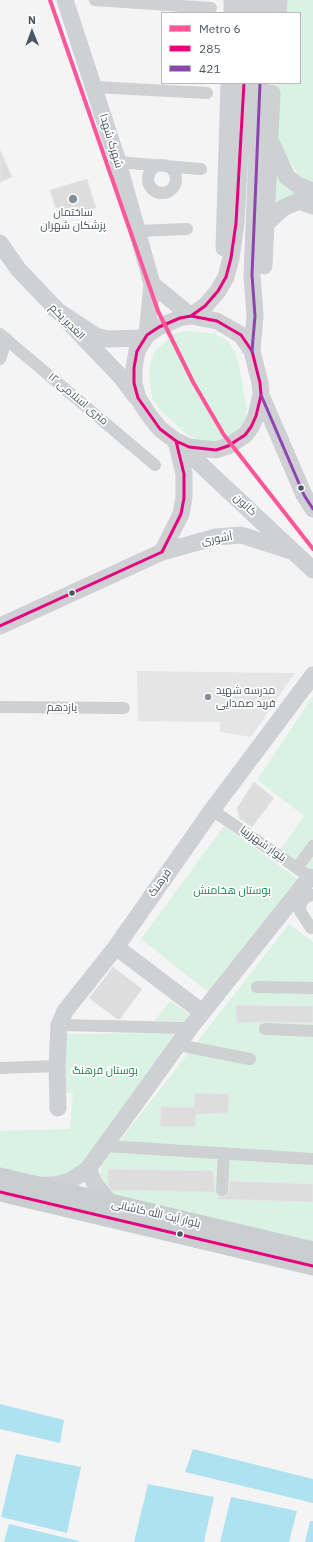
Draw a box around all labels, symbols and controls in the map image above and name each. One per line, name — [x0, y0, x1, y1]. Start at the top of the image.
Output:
north arrow — [12, 12, 52, 52]
legend — [161, 12, 301, 84]
text: N — [28, 13, 36, 27]
text: Metro 6 — [199, 21, 241, 36]
text: 285 — [199, 41, 221, 56]
text: 421 — [199, 61, 221, 76]
street label: شهرک شهدا — [96, 112, 126, 170]
marker: ساختمان پزشکان شهران — [67, 193, 79, 205]
place label: ساختمان پزشکان شهران — [40, 206, 106, 232]
street label: الغدیر یکم — [47, 301, 87, 343]
street label: ۱۲ متری اسلامی — [45, 370, 111, 428]
unlabelled marker — [296, 483, 306, 493]
street label: کانون — [231, 491, 259, 519]
street label: آشوری — [201, 530, 233, 548]
unlabelled marker — [67, 588, 77, 598]
place label: مدرسه شهید فرید صمدایی — [216, 684, 275, 710]
marker: مدرسه شهید فرید صمدایی — [203, 692, 213, 702]
street label: یازدهم — [47, 701, 77, 715]
street label: بلوار شهرزیبا — [237, 823, 289, 865]
street label: فرهنگ — [146, 867, 174, 899]
park label: بوستان هخامنش — [193, 884, 271, 898]
park label: بوستان فرهنگ — [72, 1064, 138, 1078]
street label: بلوار آیت الله کاشانی — [110, 1197, 202, 1231]
unlabelled marker — [175, 1229, 185, 1239]

